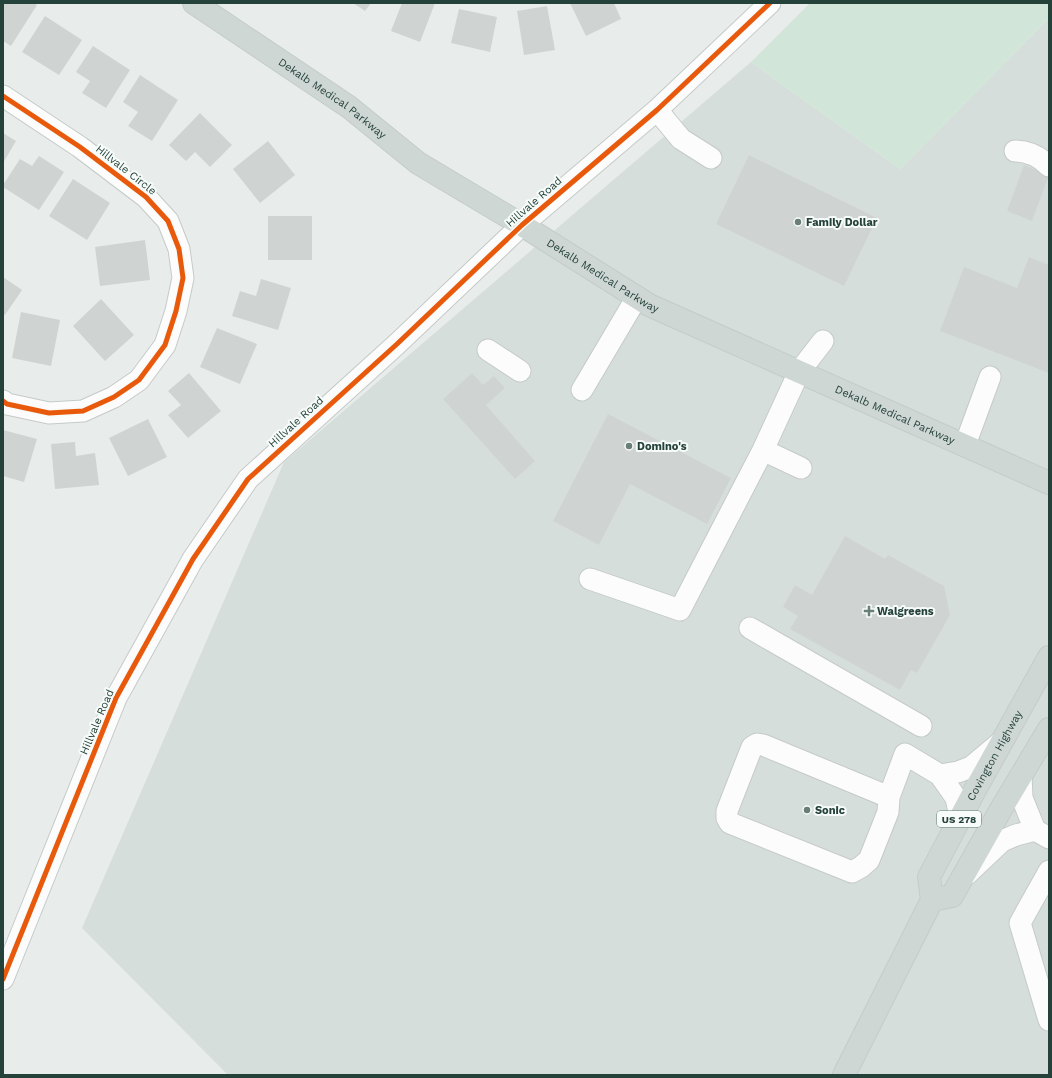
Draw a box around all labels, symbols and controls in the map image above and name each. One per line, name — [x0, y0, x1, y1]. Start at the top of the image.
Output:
street label: Dekalb Medical Parkway — [276, 55, 389, 141]
street label: Hillvale Circle — [93, 142, 159, 198]
street label: Hillvale Road — [503, 174, 565, 230]
place label: Family Dollar — [806, 216, 878, 229]
marker: Family Dollar — [793, 217, 803, 227]
street label: Dekalb Medical Parkway — [544, 236, 661, 315]
street label: Dekalb Medical Parkway — [833, 382, 957, 447]
street label: Hillvale Road — [266, 394, 326, 450]
place label: Domino's — [637, 440, 687, 453]
marker: Domino's — [624, 441, 634, 451]
place label: Walgreens — [877, 605, 934, 618]
marker: Walgreens — [864, 606, 874, 616]
street label: Hillvale Road — [77, 687, 117, 757]
street label: Covington Highway — [964, 708, 1025, 803]
place label: Sonic — [815, 804, 845, 817]
marker: Sonic — [802, 805, 812, 815]
road number: US 278 — [937, 811, 981, 827]

